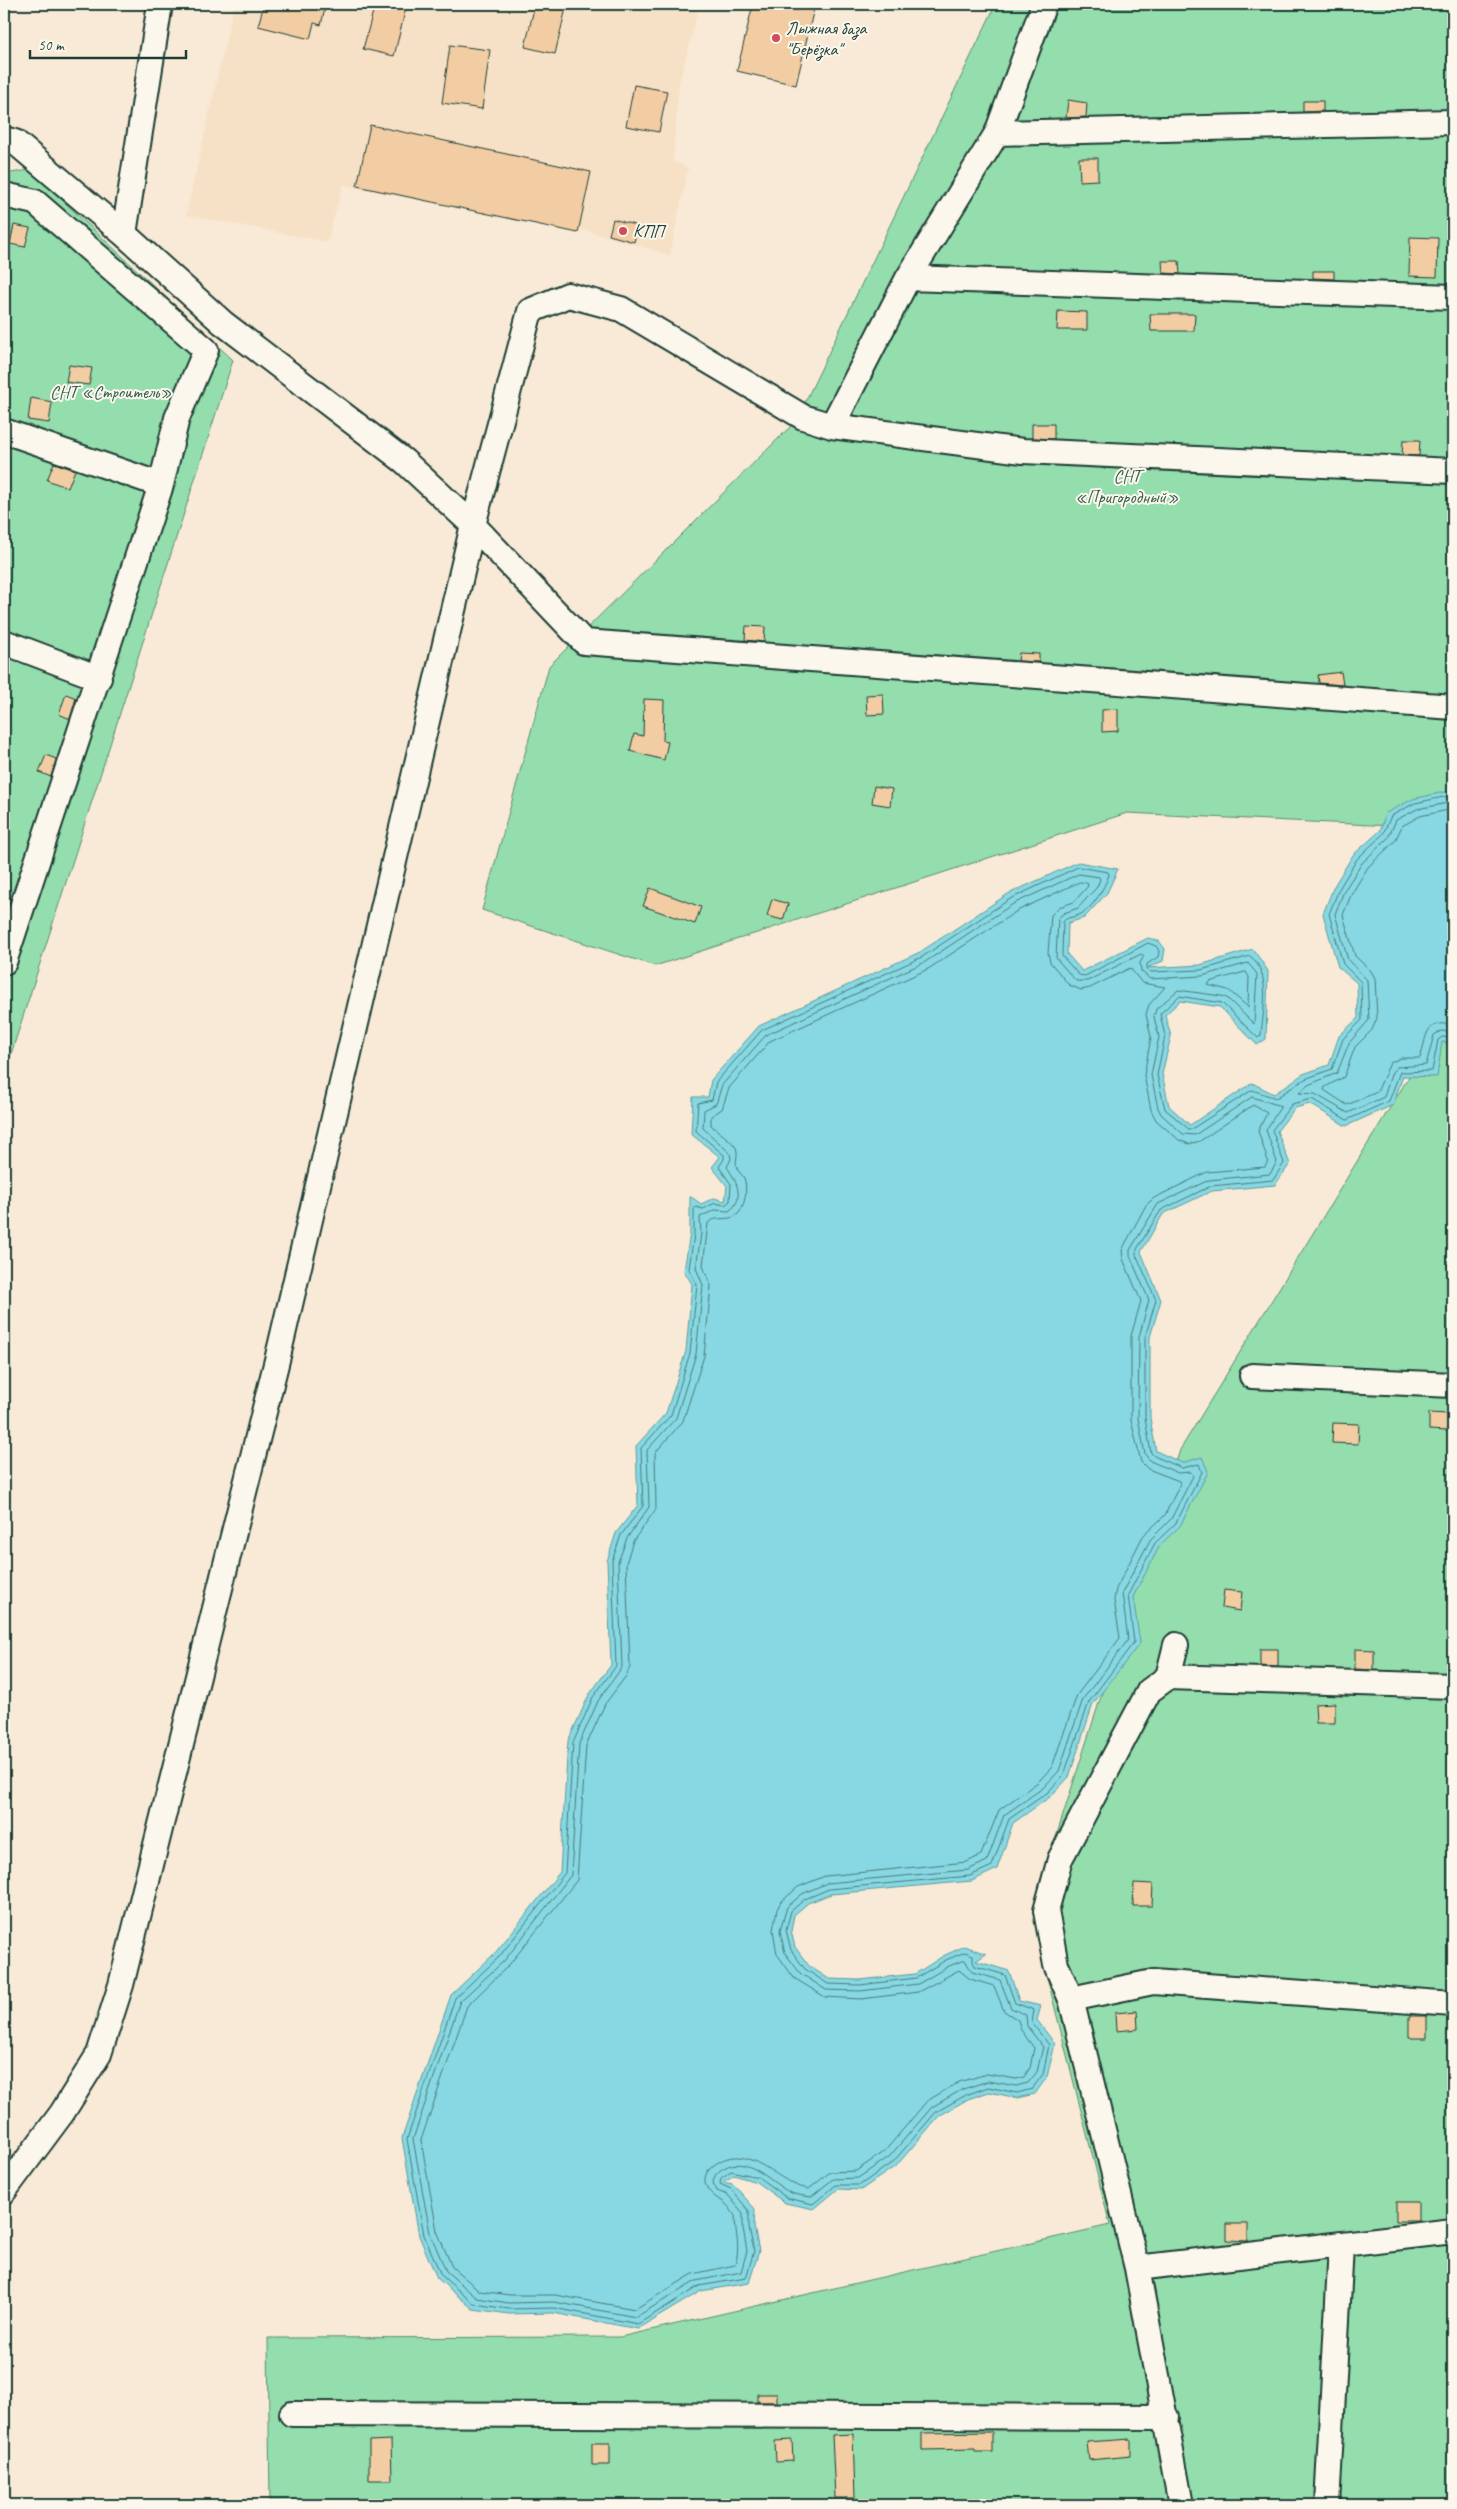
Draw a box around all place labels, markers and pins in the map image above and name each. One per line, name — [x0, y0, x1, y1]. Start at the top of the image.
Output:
place label: Лыжная база "Берёзка" — [786, 17, 868, 61]
marker: Лыжная база "Берёзка" — [770, 32, 782, 44]
place label: КПП — [633, 220, 667, 242]
marker: КПП — [617, 225, 629, 237]

